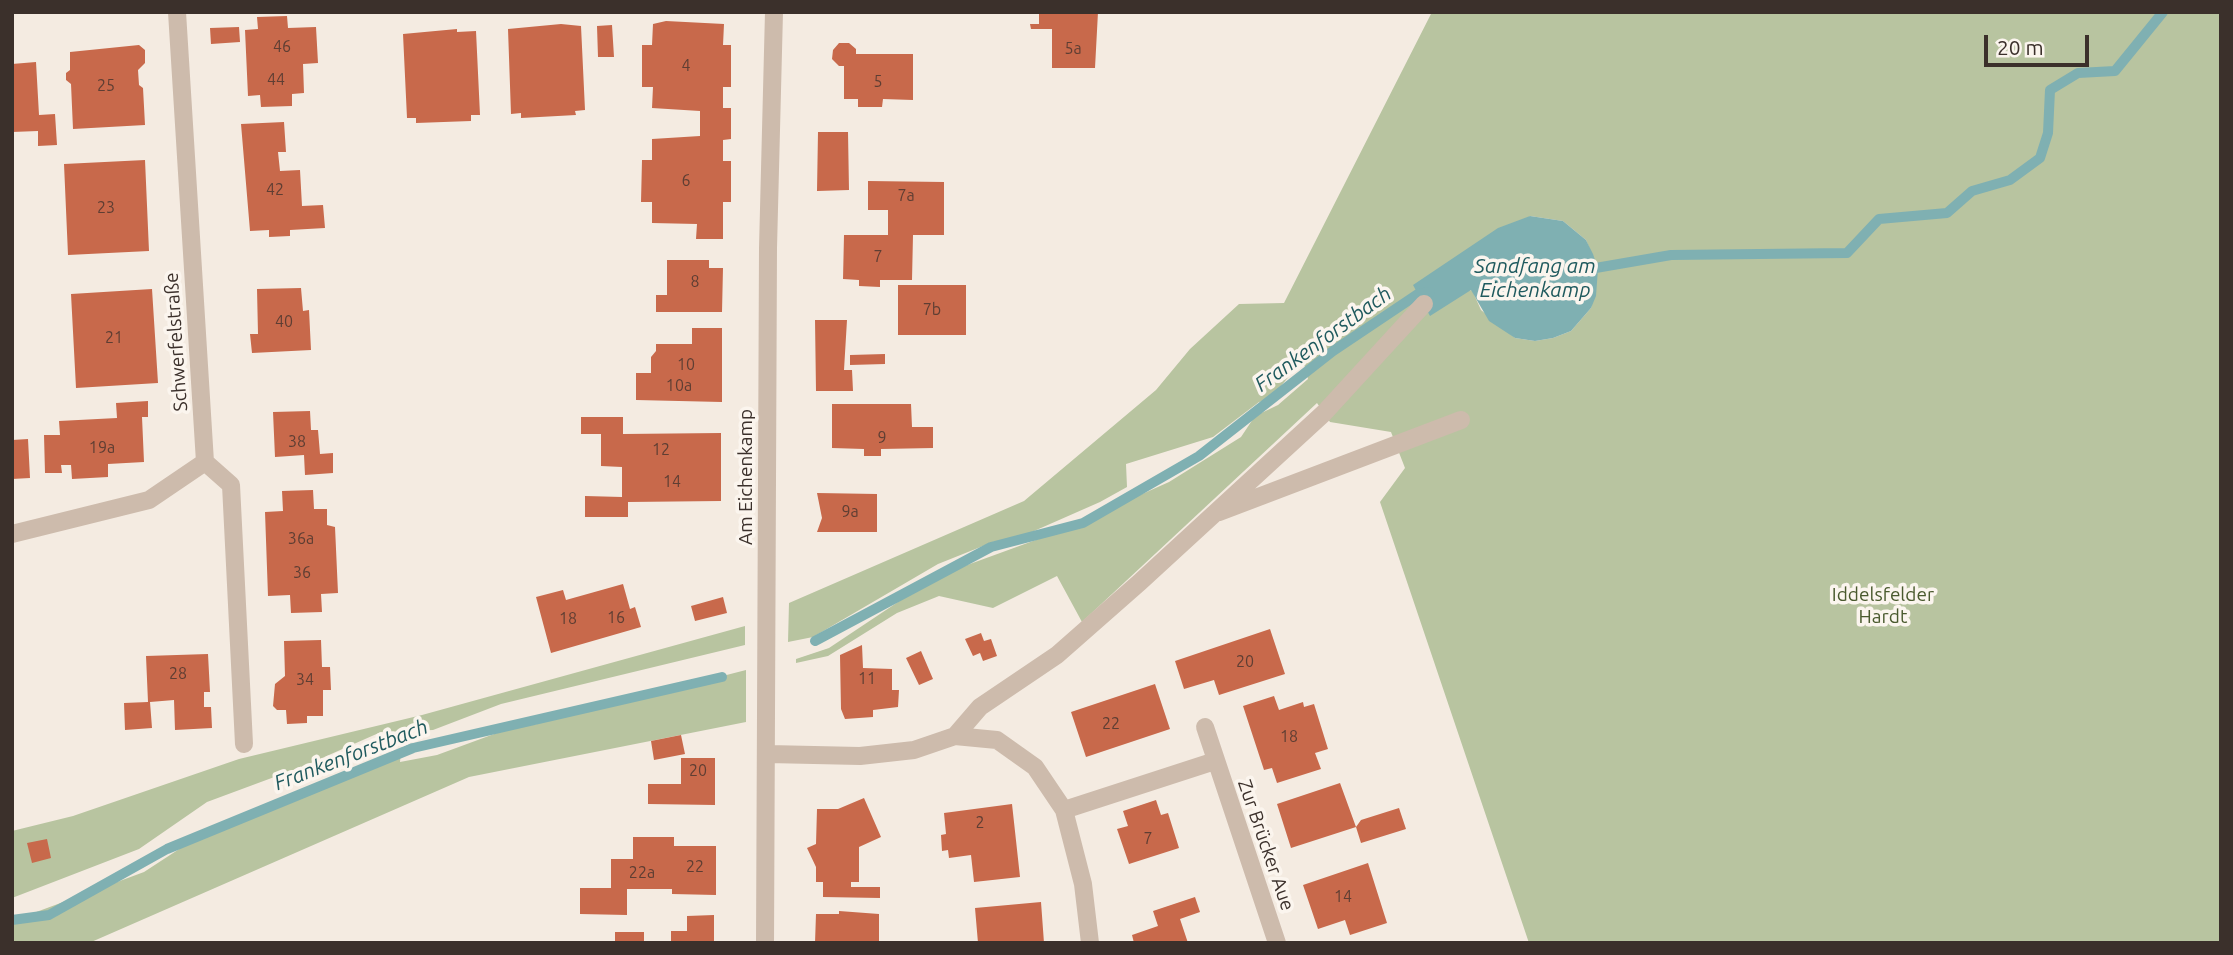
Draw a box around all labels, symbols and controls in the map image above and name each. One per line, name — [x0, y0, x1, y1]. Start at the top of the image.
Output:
scale bar — [1988, 21, 2093, 65]
text: 20 m — [1997, 35, 2044, 59]
house number: 46 — [273, 37, 291, 57]
house number: 5a — [1064, 39, 1082, 59]
house number: 4 — [681, 56, 691, 76]
house number: 44 — [267, 70, 285, 90]
house number: 5 — [873, 72, 883, 92]
house number: 25 — [97, 76, 115, 96]
house number: 6 — [681, 171, 691, 191]
house number: 42 — [266, 180, 284, 200]
house number: 7a — [897, 186, 915, 206]
house number: 23 — [97, 198, 115, 218]
house number: 7 — [873, 247, 883, 267]
water label: Sandfang am Eichenkamp — [1474, 253, 1596, 303]
street label: Schwerfelstraße — [160, 272, 192, 412]
house number: 8 — [690, 272, 700, 292]
water label: Frankenforstbach — [1250, 281, 1396, 397]
house number: 7b — [923, 300, 941, 320]
house number: 40 — [275, 312, 293, 332]
house number: 21 — [105, 328, 123, 348]
house number: 10 — [677, 355, 695, 375]
house number: 10a — [666, 376, 692, 396]
street label: Am Eichenkamp — [735, 409, 757, 545]
house number: 9 — [877, 428, 887, 448]
house number: 38 — [288, 432, 306, 452]
house number: 19a — [89, 438, 115, 458]
house number: 12 — [652, 440, 670, 460]
house number: 14 — [663, 472, 681, 492]
house number: 9a — [841, 502, 859, 522]
house number: 36a — [288, 529, 314, 549]
house number: 36 — [293, 563, 311, 583]
park label: Iddelsfelder Hardt — [1832, 584, 1934, 628]
house number: 16 — [607, 608, 625, 628]
house number: 18 — [559, 609, 577, 629]
house number: 20 — [1236, 652, 1254, 672]
house number: 28 — [169, 664, 187, 684]
house number: 11 — [858, 669, 876, 689]
house number: 34 — [296, 670, 314, 690]
water label: Frankenforstbach — [271, 714, 431, 796]
house number: 22 — [1102, 714, 1120, 734]
house number: 18 — [1280, 727, 1298, 747]
house number: 20 — [689, 761, 707, 781]
street label: Zur Brücker Aue — [1233, 777, 1299, 913]
house number: 2 — [975, 813, 985, 833]
house number: 7 — [1143, 829, 1153, 849]
house number: 22 — [686, 857, 704, 877]
house number: 22a — [629, 863, 655, 883]
house number: 14 — [1334, 887, 1352, 907]

